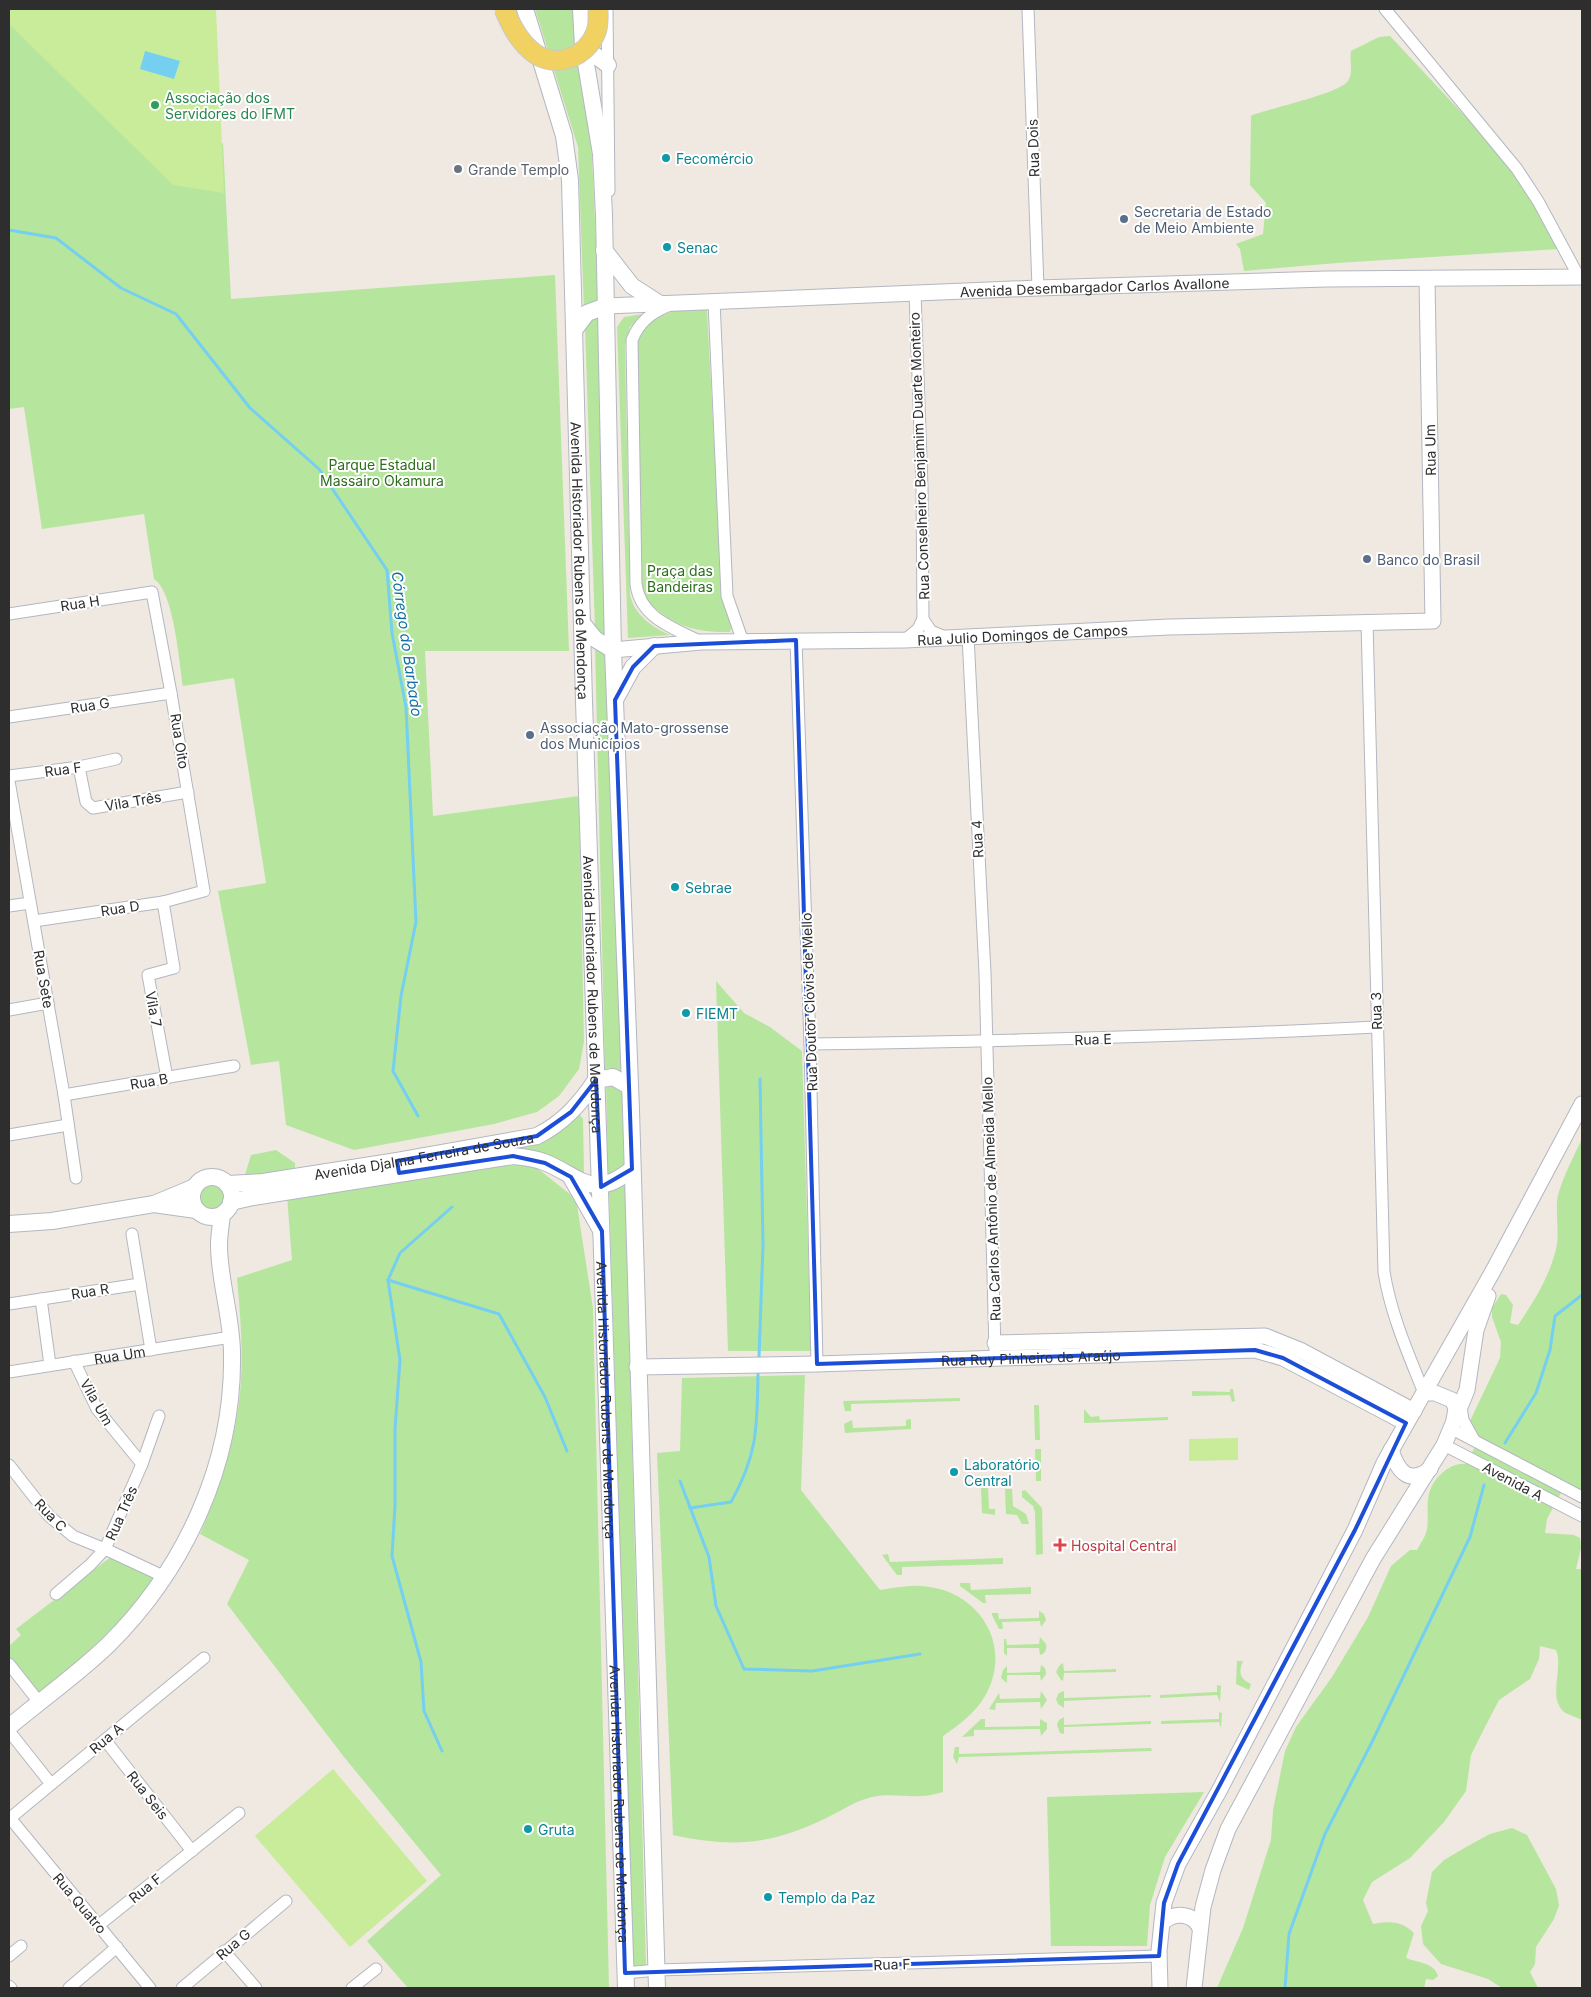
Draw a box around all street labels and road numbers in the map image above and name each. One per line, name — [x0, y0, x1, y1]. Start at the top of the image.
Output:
street label: Rua Dois — [1023, 119, 1043, 177]
street label: Avenida Desembargador Carlos Avallone — [959, 274, 1230, 300]
street label: Rua Conselheiro Benjamim Duarte Monteiro — [905, 312, 933, 600]
street label: Avenida Historiador Rubens de Mendonça — [568, 421, 592, 700]
street label: Rua Um — [1421, 424, 1439, 476]
street label: Rua H — [59, 592, 101, 614]
street label: Rua Julio Domingos de Campos — [917, 621, 1128, 648]
street label: Rua G — [69, 694, 111, 716]
street label: Rua Oito — [167, 712, 193, 770]
street label: Rua F — [43, 758, 83, 780]
street label: Vila Três — [103, 788, 163, 814]
street label: Rua 4 — [968, 820, 986, 858]
street label: Avenida Historiador Rubens de Mendonça — [581, 855, 607, 1134]
street label: Rua D — [99, 897, 141, 919]
street label: Rua Doutor Clóvis de Mello — [797, 912, 821, 1092]
street label: Rua Sete — [31, 949, 57, 1009]
street label: Vila 7 — [142, 990, 166, 1028]
street label: Rua 3 — [1367, 992, 1385, 1030]
street label: Rua E — [1074, 1030, 1112, 1048]
street label: Rua B — [129, 1069, 169, 1093]
street label: Rua Carlos Antônio de Almeida Mello — [978, 1077, 1004, 1321]
street label: Avenida Djalma Ferreira de Souza — [313, 1128, 535, 1182]
street label: Avenida Historiador Rubens de Mendonça — [594, 1261, 620, 1540]
street label: Rua R — [70, 1280, 110, 1302]
street label: Rua Um — [93, 1342, 147, 1367]
street label: Rua Ruy Pinheiro de Araújo — [941, 1346, 1121, 1369]
street label: Vila Um — [77, 1376, 117, 1428]
street label: Avenida A — [1480, 1458, 1546, 1504]
street label: Rua Três — [101, 1483, 141, 1543]
street label: Rua C — [31, 1495, 71, 1535]
street label: Avenida Historiador Rubens de Mendonça — [607, 1665, 633, 1943]
street label: Rua A — [86, 1719, 127, 1757]
street label: Rua Seis — [124, 1767, 172, 1823]
street label: Rua Quatro — [50, 1869, 110, 1937]
street label: Rua F — [125, 1870, 165, 1906]
street label: Rua G — [212, 1925, 254, 1963]
street label: Rua F — [873, 1955, 911, 1973]

